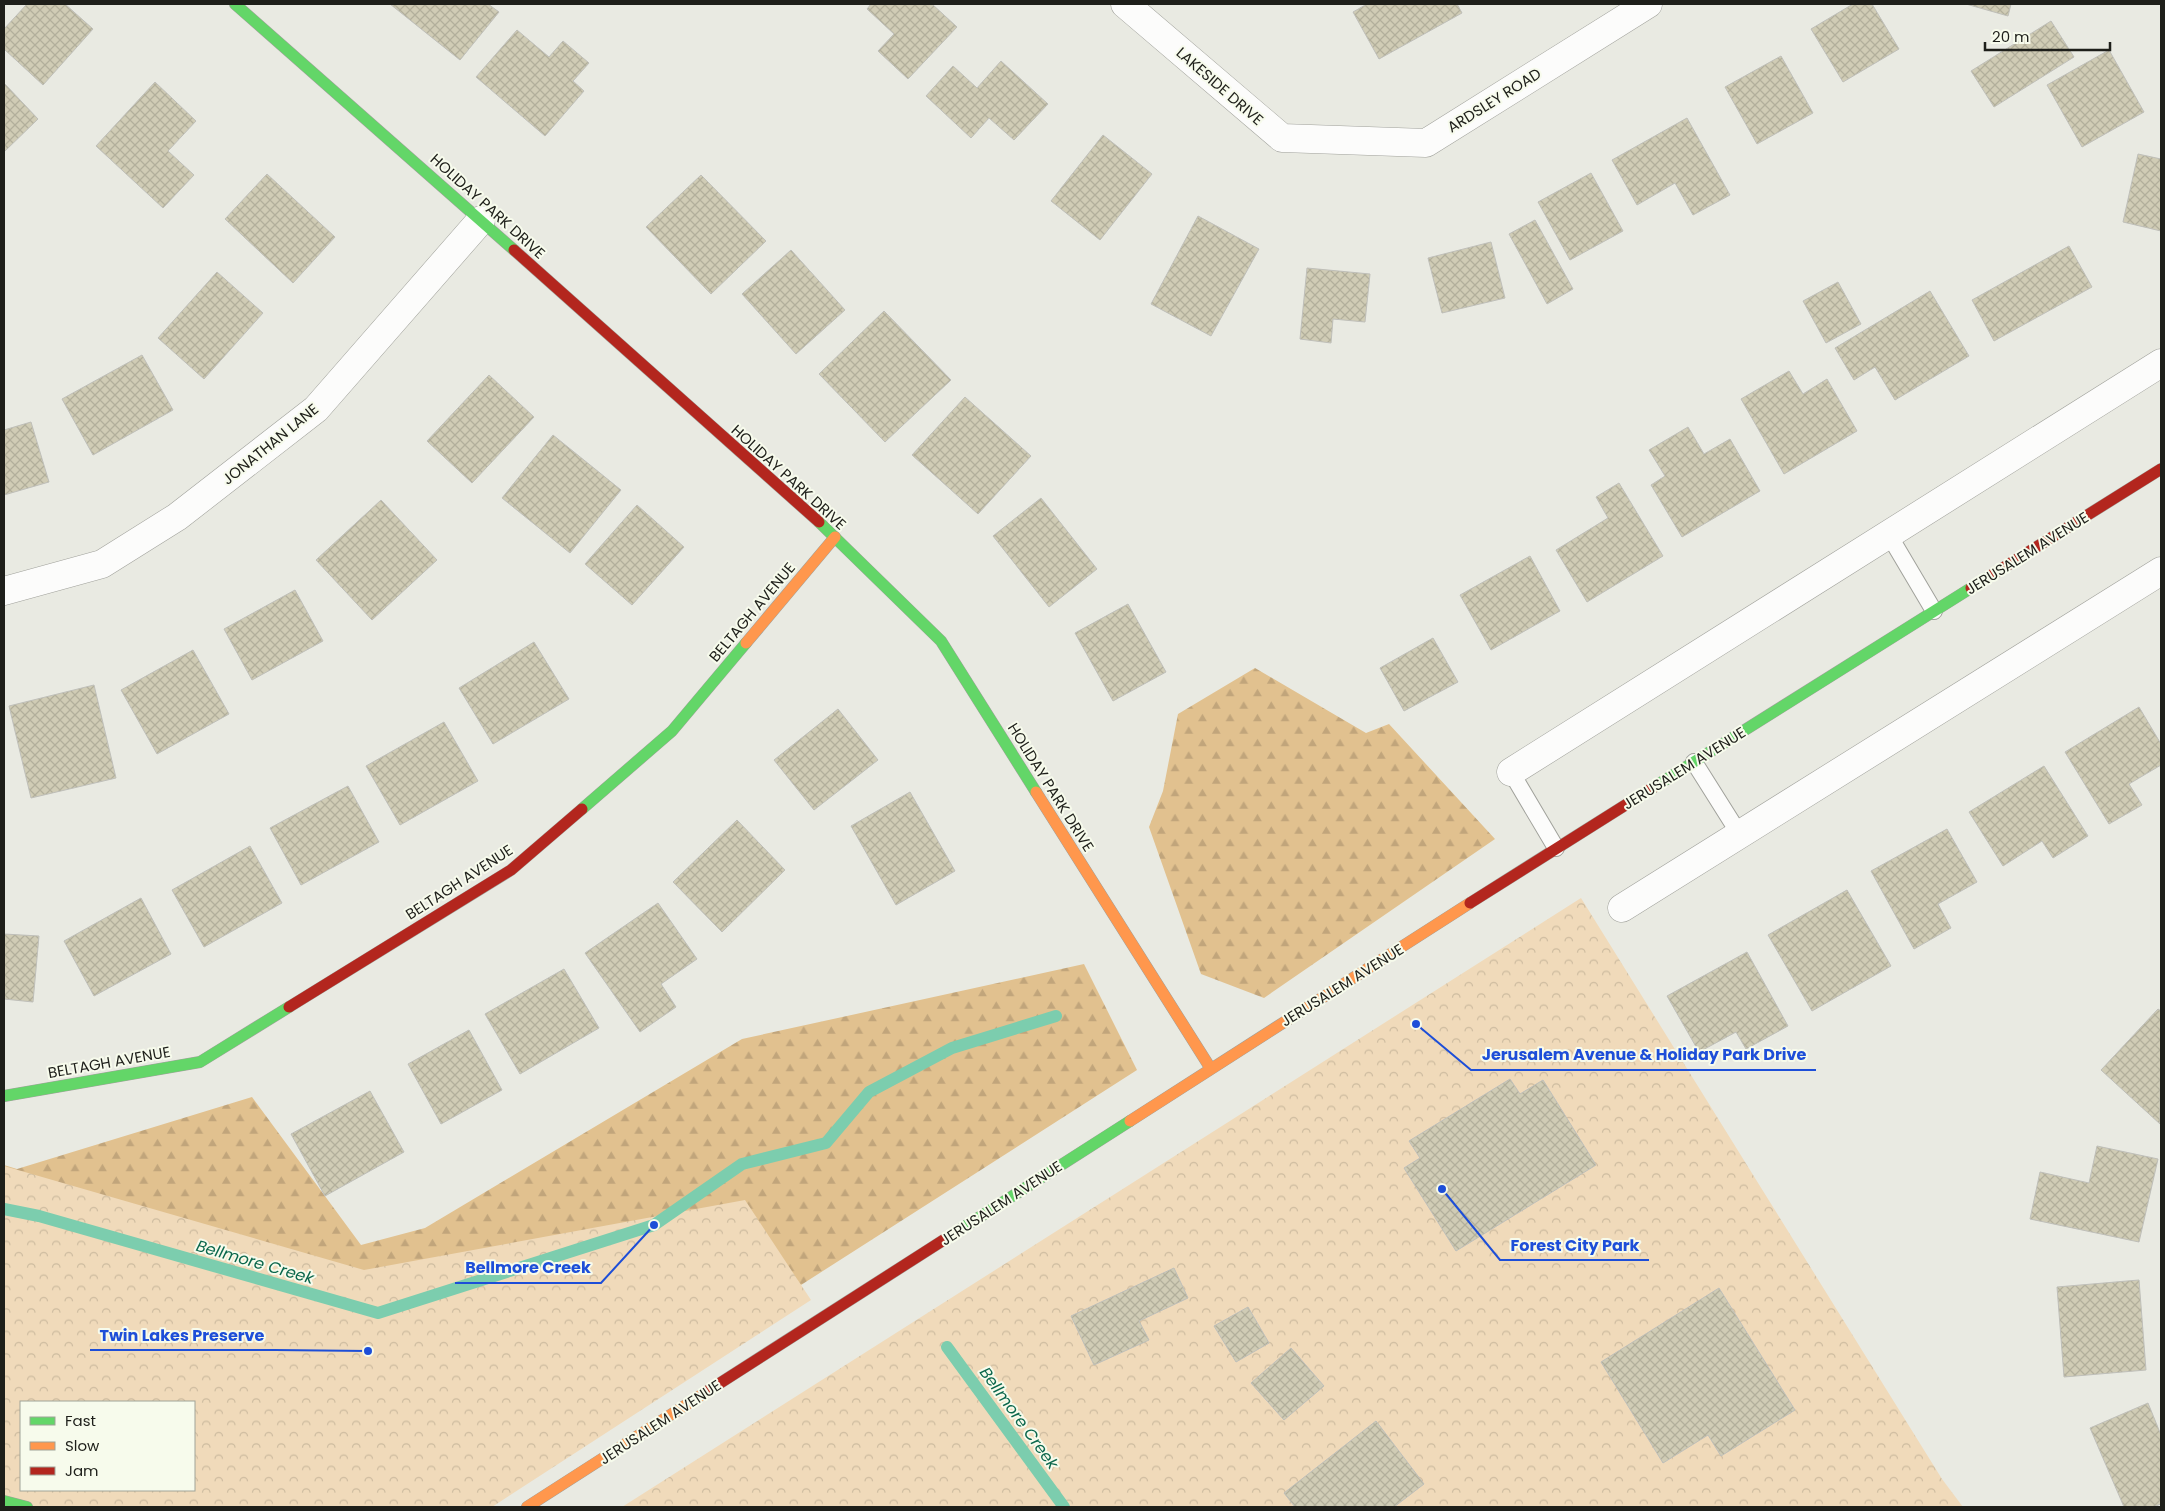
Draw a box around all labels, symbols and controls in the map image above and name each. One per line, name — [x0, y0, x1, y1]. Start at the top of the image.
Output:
scale bar — [1985, 20, 2110, 52]
text: 20 m — [1992, 26, 2030, 47]
street label: LAKESIDE DRIVE — [1172, 42, 1268, 130]
street label: ARDSLEY ROAD — [1443, 63, 1545, 137]
street label: HOLIDAY PARK DRIVE — [426, 149, 550, 263]
street label: JONATHAN LANE — [217, 399, 323, 489]
street label: HOLIDAY PARK DRIVE — [727, 420, 851, 534]
street label: JERUSALEM AVENUE — [1962, 507, 2092, 599]
street label: BELTAGH AVENUE — [704, 558, 800, 666]
street label: HOLIDAY PARK DRIVE — [1003, 719, 1099, 855]
street label: JERUSALEM AVENUE — [1619, 722, 1749, 814]
street label: BELTAGH AVENUE — [401, 839, 517, 925]
street label: JERUSALEM AVENUE — [1277, 939, 1407, 1031]
callout: Jerusalem Avenue & Holiday Park Drive — [1471, 1039, 1816, 1070]
street label: BELTAGH AVENUE — [46, 1041, 172, 1083]
text: Jerusalem Avenue & Holiday Park Drive — [1482, 1043, 1806, 1066]
street label: JERUSALEM AVENUE — [936, 1156, 1066, 1250]
callout: Forest City Park — [1500, 1229, 1649, 1260]
water label: Bellmore Creek — [193, 1234, 317, 1290]
text: Forest City Park — [1511, 1234, 1640, 1257]
callout: Bellmore Creek — [455, 1252, 601, 1283]
text: Bellmore Creek — [465, 1256, 591, 1279]
callout: Twin Lakes Preserve — [90, 1319, 275, 1350]
text: Twin Lakes Preserve — [100, 1324, 265, 1347]
water label: Bellmore Creek — [974, 1362, 1064, 1474]
street label: JERUSALEM AVENUE — [595, 1375, 725, 1469]
legend — [20, 1401, 195, 1491]
text: Fast — [65, 1410, 96, 1431]
text: Slow — [65, 1435, 100, 1456]
text: Jam — [65, 1460, 99, 1481]

